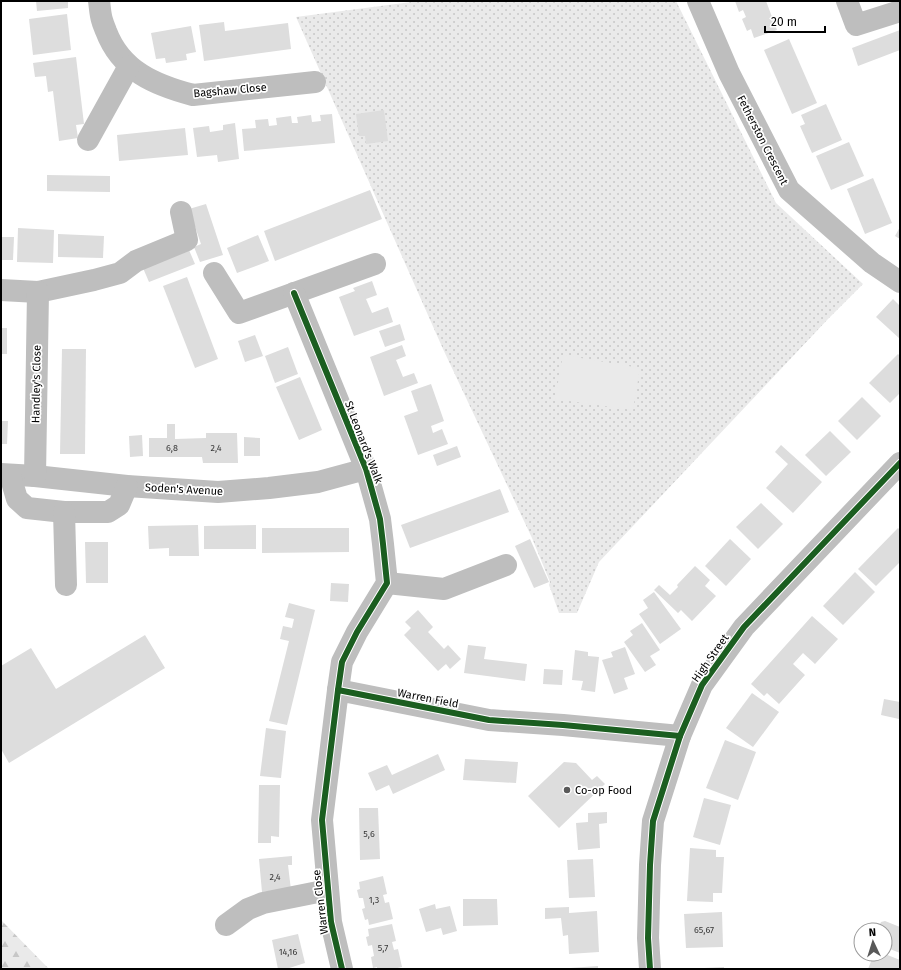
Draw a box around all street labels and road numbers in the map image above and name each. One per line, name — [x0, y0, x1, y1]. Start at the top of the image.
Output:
street label: Bagshaw Close — [193, 81, 267, 100]
street label: Fetherston Crescent — [734, 93, 791, 187]
street label: Handley's Close — [29, 345, 44, 423]
street label: St Leonard's Walk — [342, 399, 385, 486]
street label: Soden's Avenue — [145, 481, 223, 498]
street label: High Street — [689, 632, 732, 685]
street label: Warren Field — [396, 686, 460, 711]
street label: Warren Close — [310, 869, 331, 935]

